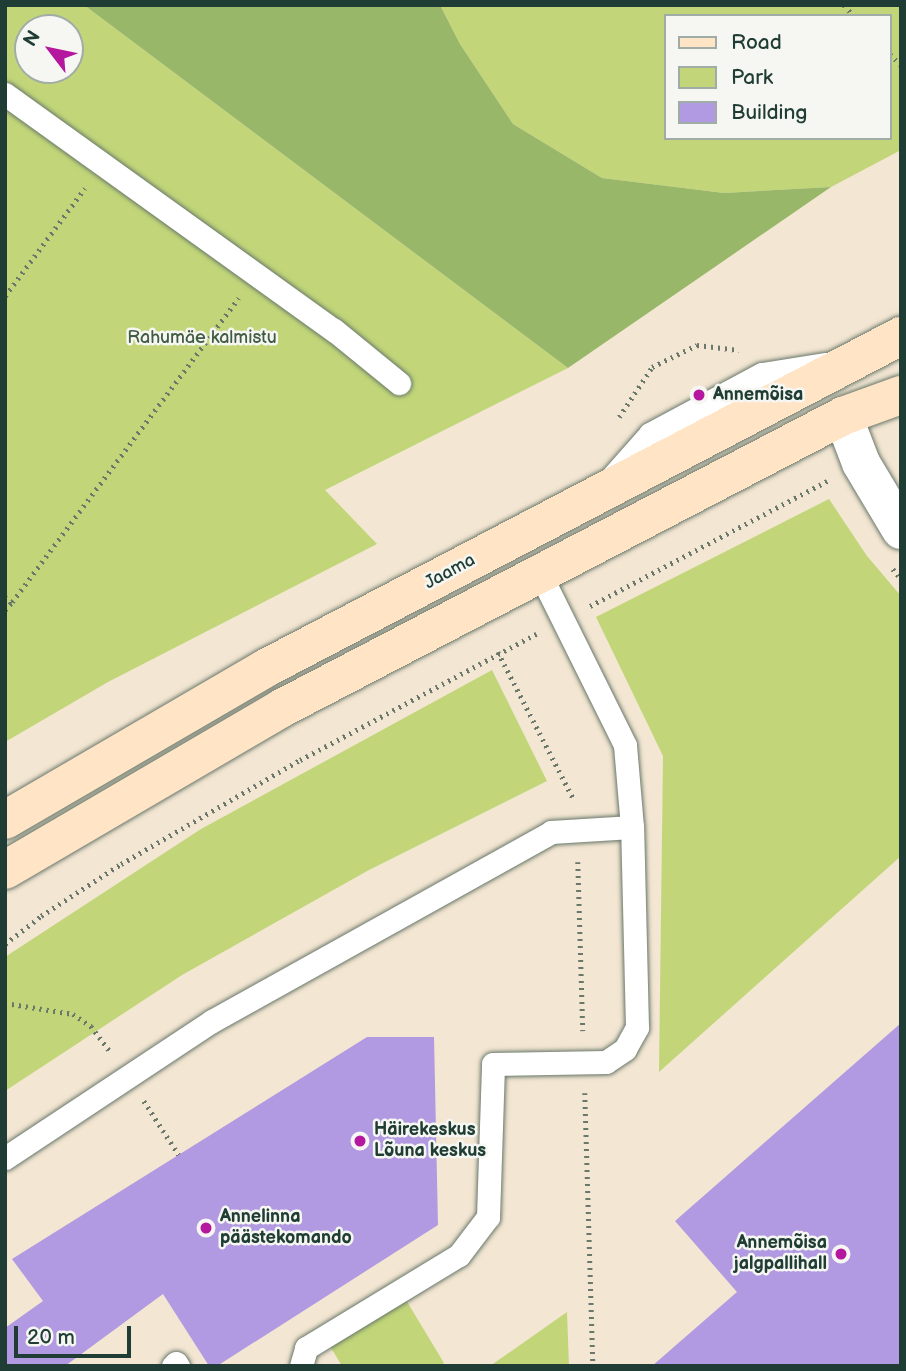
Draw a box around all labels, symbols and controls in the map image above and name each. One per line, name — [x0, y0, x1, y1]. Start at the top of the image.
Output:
north arrow — [14, 14, 84, 84]
legend — [664, 14, 892, 140]
text: N — [19, 27, 46, 51]
text: Road — [731, 30, 782, 55]
text: Park — [731, 65, 773, 90]
text: Building — [731, 100, 807, 125]
park label: Rahumäe kalmistu — [127, 327, 277, 349]
place label: Annemõisa — [713, 384, 803, 406]
marker: Annemõisa — [691, 387, 707, 403]
street label: Jaama — [421, 550, 479, 594]
place label: Häirekeskus Lõuna keskus — [374, 1120, 486, 1162]
marker: Häirekeskus Lõuna keskus — [352, 1133, 368, 1149]
place label: Annelinna päästekomando — [220, 1207, 352, 1250]
marker: Annelinna päästekomando — [198, 1220, 214, 1236]
place label: Annemõisa jalgpallihall — [734, 1233, 827, 1276]
marker: Annemõisa jalgpallihall — [833, 1246, 849, 1262]
scale bar — [18, 1312, 135, 1356]
text: 20 m — [27, 1325, 75, 1350]

